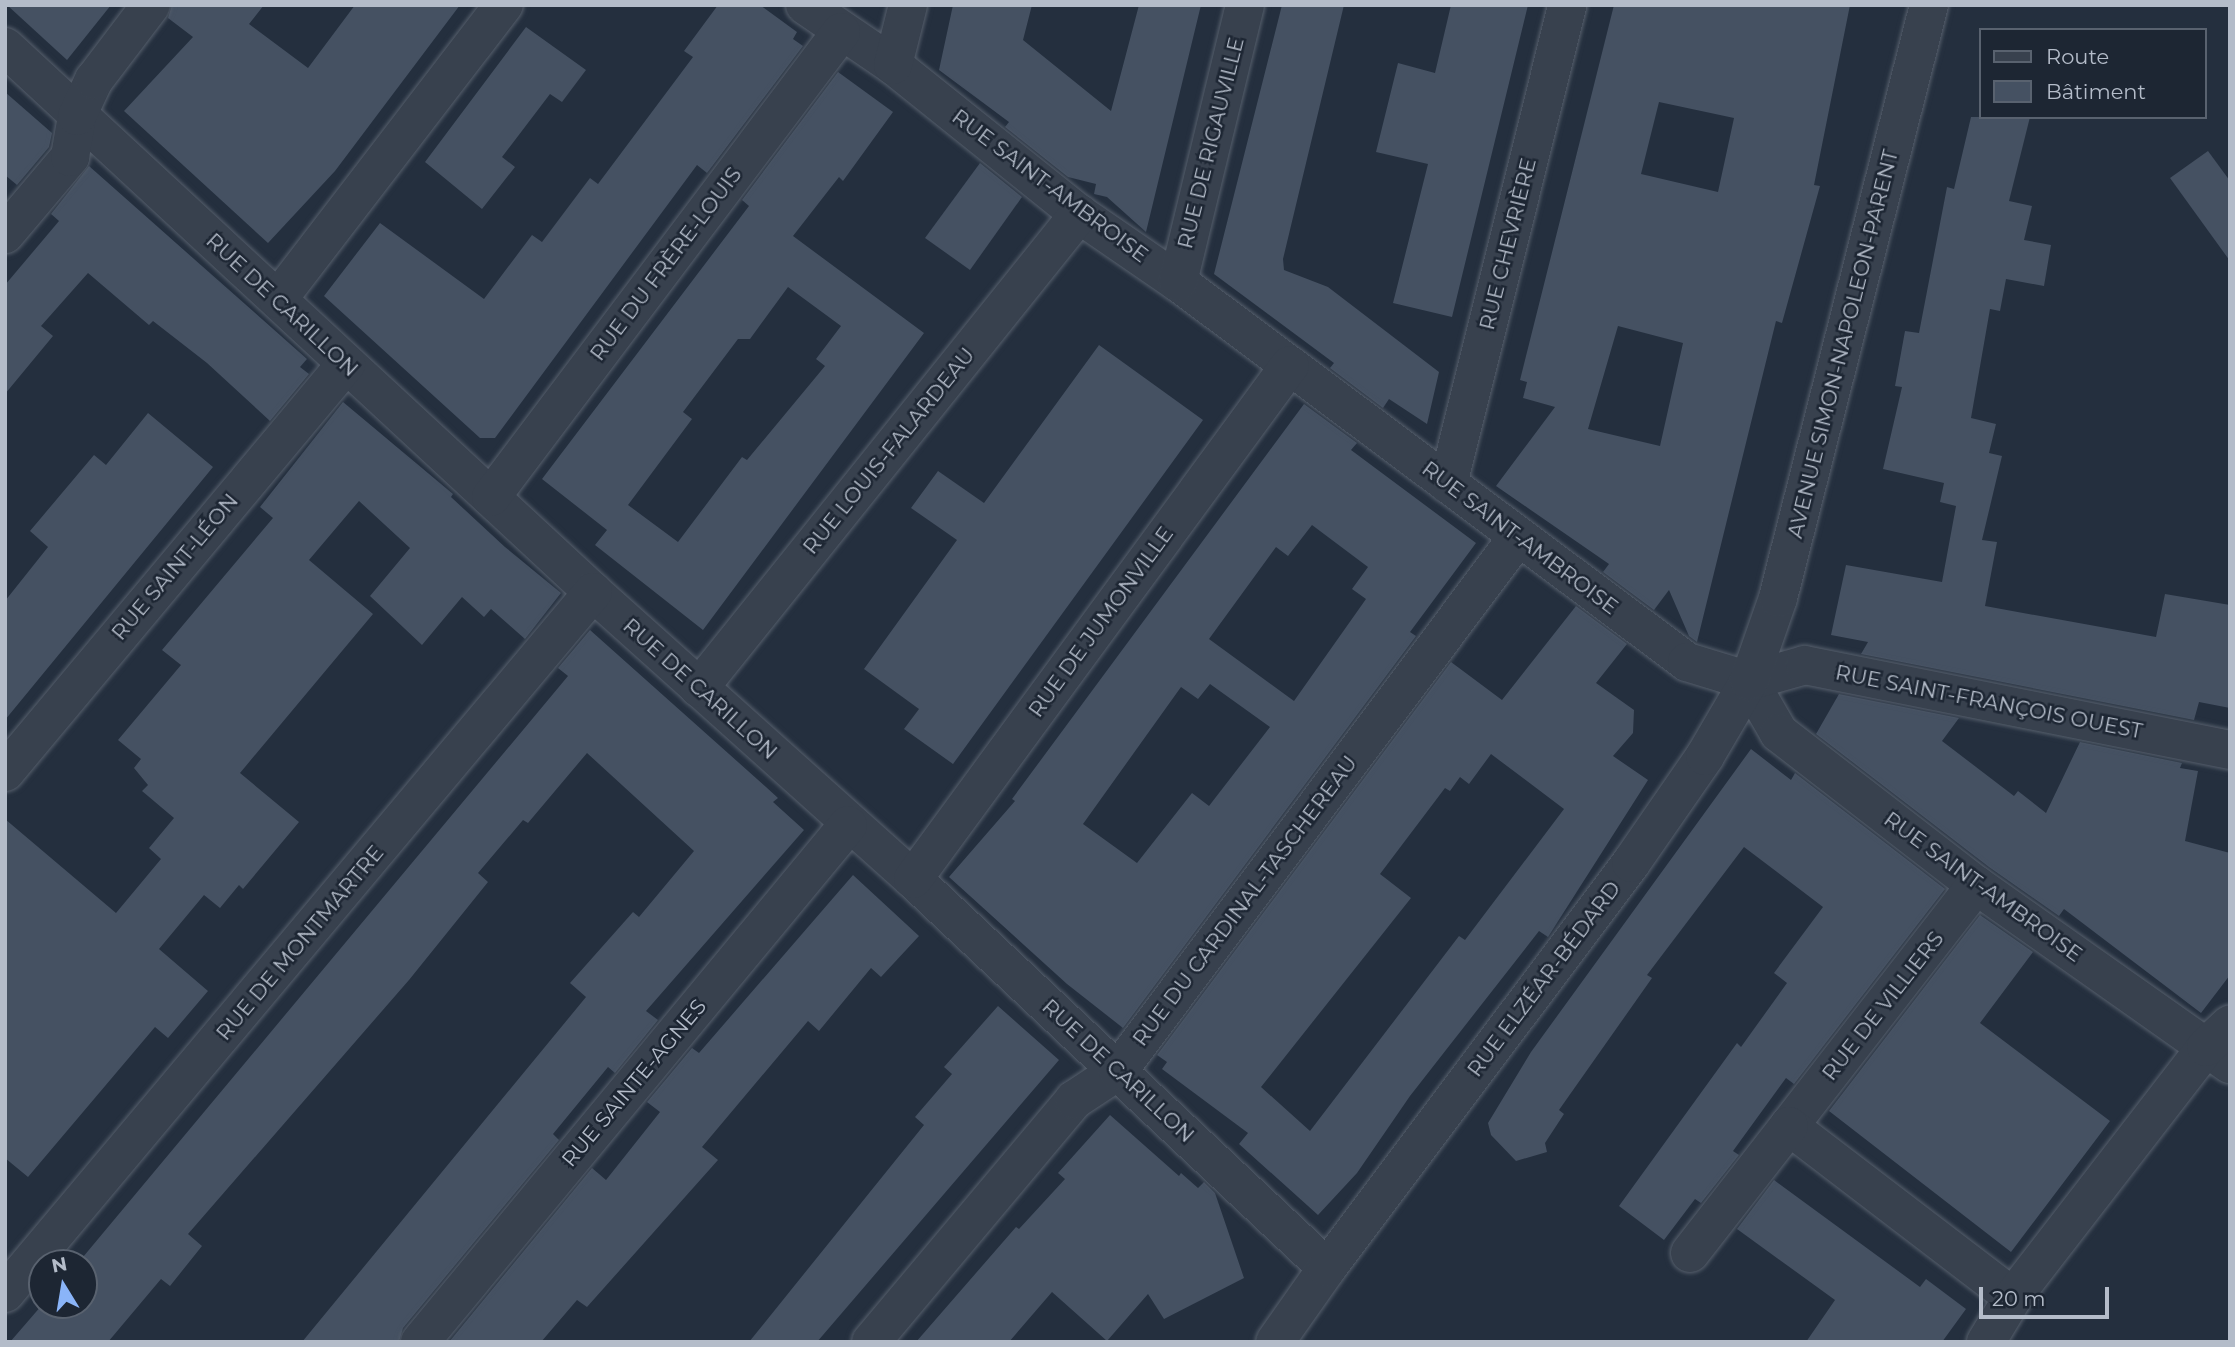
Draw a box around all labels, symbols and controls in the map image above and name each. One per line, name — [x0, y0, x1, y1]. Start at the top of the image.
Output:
legend — [1980, 28, 2207, 119]
street label: RUE DE RIGAUVILLE — [1173, 35, 1249, 251]
text: Route — [2046, 44, 2109, 69]
text: Bâtiment — [2046, 79, 2146, 104]
street label: RUE SAINT-AMBROISE — [947, 104, 1153, 268]
street label: AVENUE SIMON-NAPOLEON-PARENT — [1782, 147, 1904, 541]
street label: RUE CHEVRIÈRE — [1474, 155, 1542, 333]
street label: RUE DU FRÈRE-LOUIS — [585, 162, 747, 366]
street label: RUE DE CARILLON — [201, 228, 363, 382]
street label: RUE LOUIS-FALARDEAU — [798, 343, 980, 559]
street label: RUE SAINT-AMBROISE — [1417, 456, 1623, 620]
street label: RUE SAINT-LÉON — [106, 489, 244, 645]
street label: RUE DE JUMONVILLE — [1023, 522, 1179, 722]
street label: RUE DE CARILLON — [618, 613, 782, 765]
street label: RUE SAINT-FRANÇOIS OUEST — [1833, 660, 2145, 744]
street label: RUE DU CARDINAL-TASCHEREAU — [1128, 751, 1362, 1051]
street label: RUE SAINT-AMBROISE — [1879, 807, 2087, 967]
street label: RUE DE MONTMARTRE — [211, 841, 389, 1045]
street label: RUE ELZÉAR-BÉDARD — [1462, 876, 1626, 1082]
street label: RUE DE VILLIERS — [1817, 926, 1949, 1086]
street label: RUE SAINTE-AGNES — [556, 994, 712, 1172]
street label: RUE DE CARILLON — [1037, 994, 1199, 1148]
north arrow — [28, 1249, 98, 1319]
text: N — [50, 1252, 69, 1278]
scale bar — [1983, 1274, 2112, 1318]
text: 20 m — [1992, 1286, 2046, 1311]

